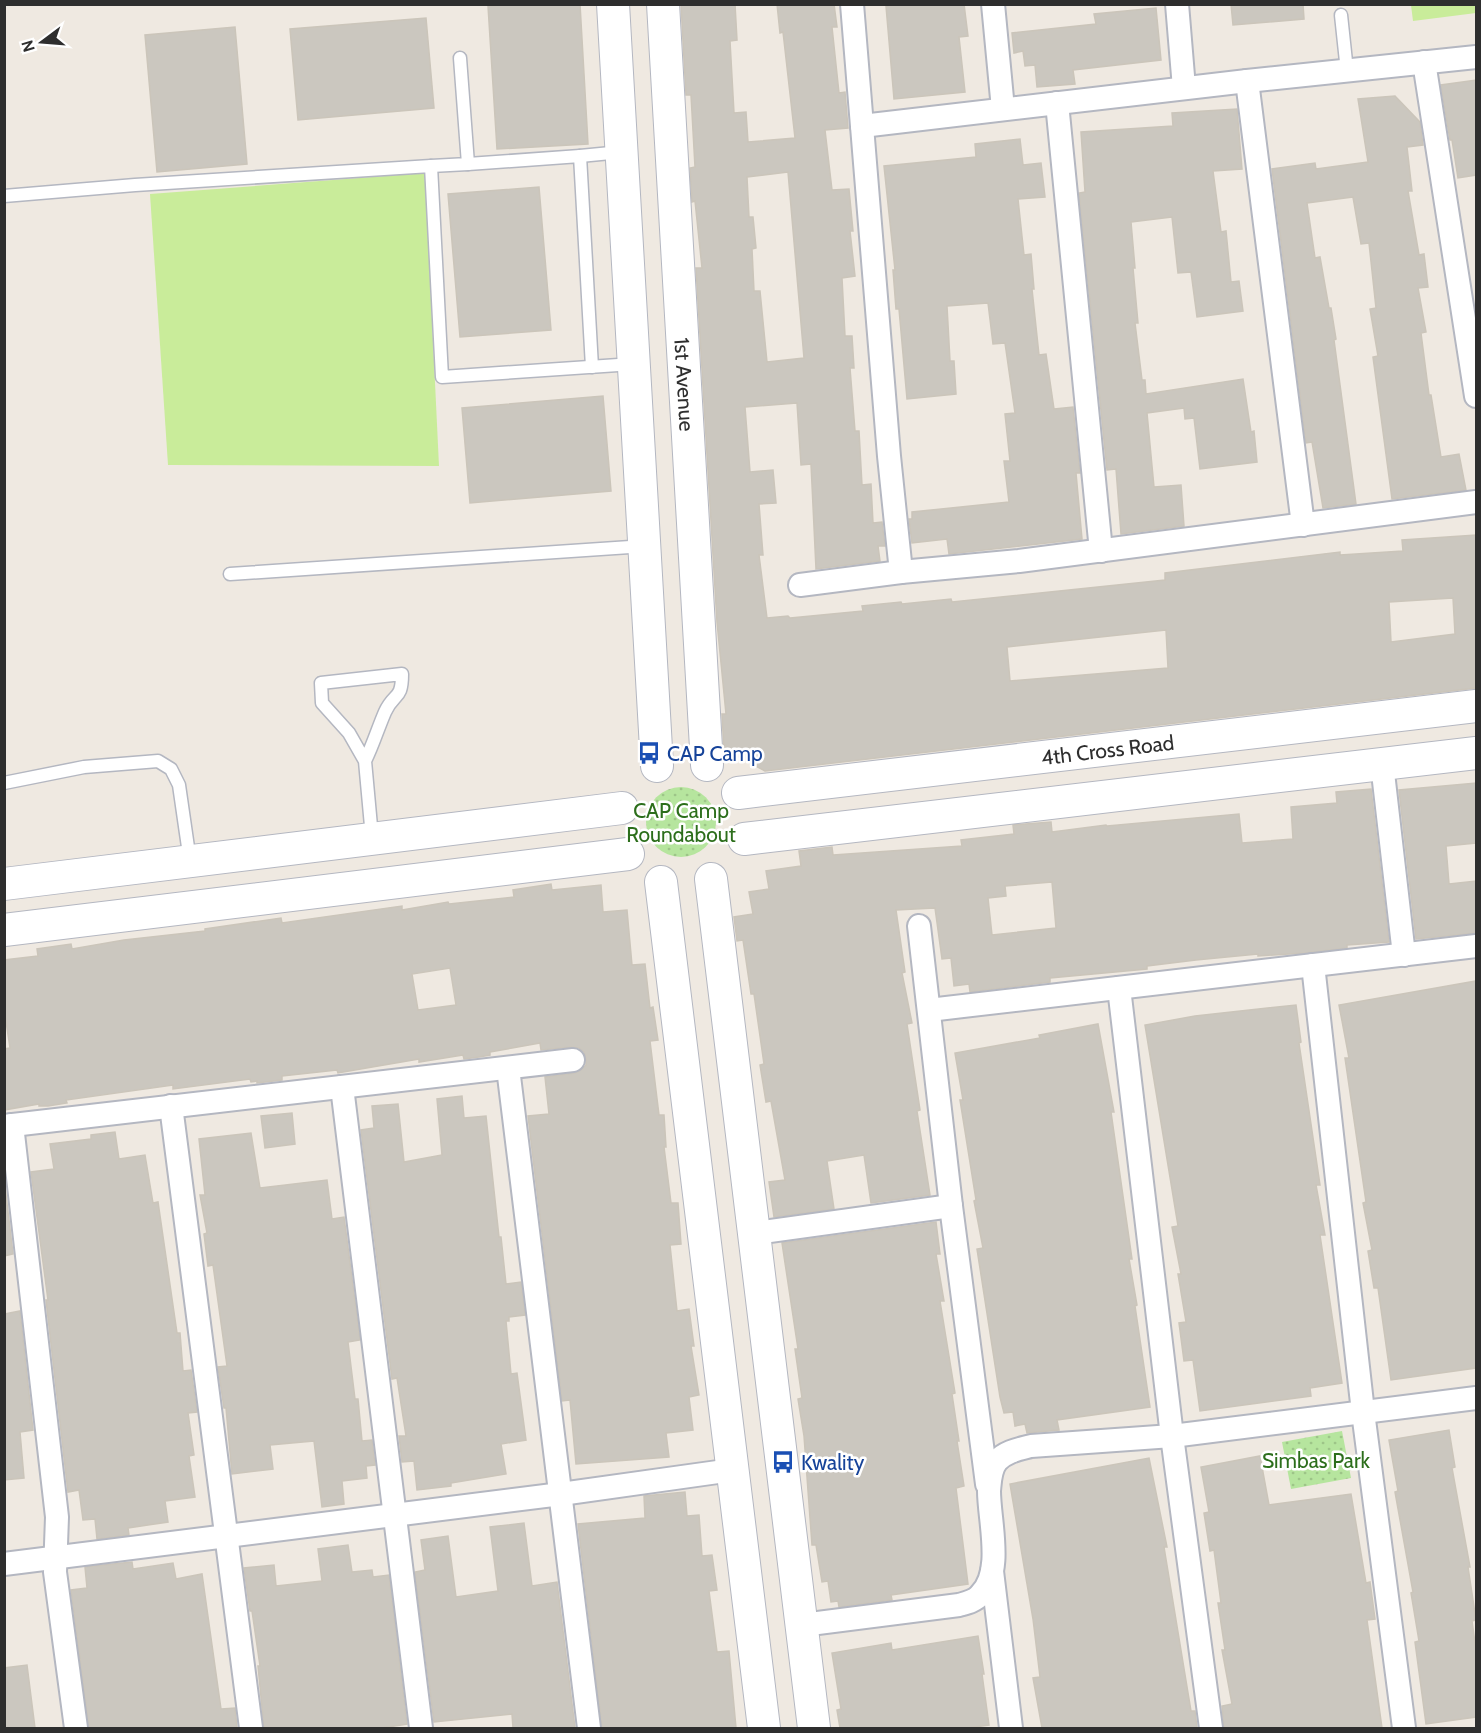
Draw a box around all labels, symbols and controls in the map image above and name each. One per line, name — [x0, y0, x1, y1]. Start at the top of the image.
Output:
north arrow — [12, 12, 72, 72]
text: N — [17, 38, 39, 54]
street label: 1st Avenue — [670, 337, 700, 432]
street label: 4th Cross Road — [1040, 729, 1175, 770]
bus stop icon: CAP Camp — [636, 740, 662, 766]
place label: CAP Camp — [667, 741, 763, 766]
park label: CAP Camp Roundabout — [626, 798, 736, 847]
park label: Simbas Park — [1262, 1448, 1371, 1473]
bus stop icon: Kwality — [770, 1449, 796, 1475]
place label: Kwality — [801, 1450, 865, 1475]

